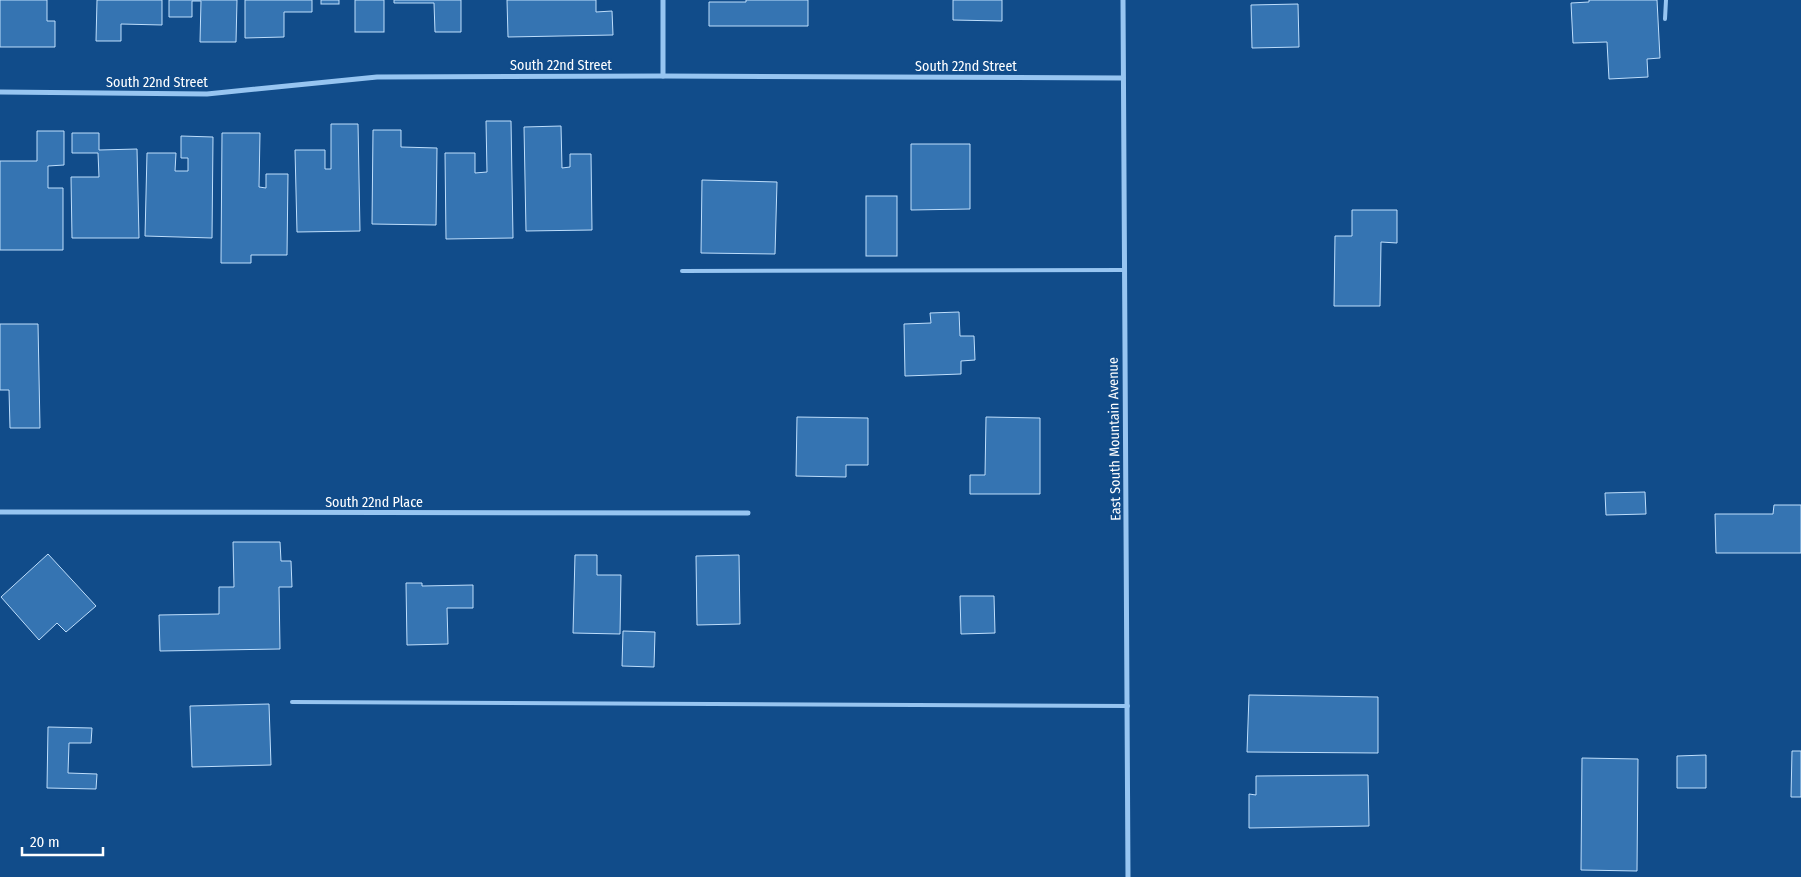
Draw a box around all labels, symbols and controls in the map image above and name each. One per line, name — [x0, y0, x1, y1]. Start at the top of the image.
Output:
street label: South 22nd Street — [510, 57, 612, 74]
street label: South 22nd Street — [915, 58, 1017, 75]
street label: South 22nd Street — [106, 74, 208, 91]
street label: East South Mountain Avenue — [1105, 357, 1124, 521]
street label: South 22nd Place — [325, 494, 423, 511]
scale bar — [22, 824, 104, 856]
text: 20 m — [30, 833, 60, 851]

